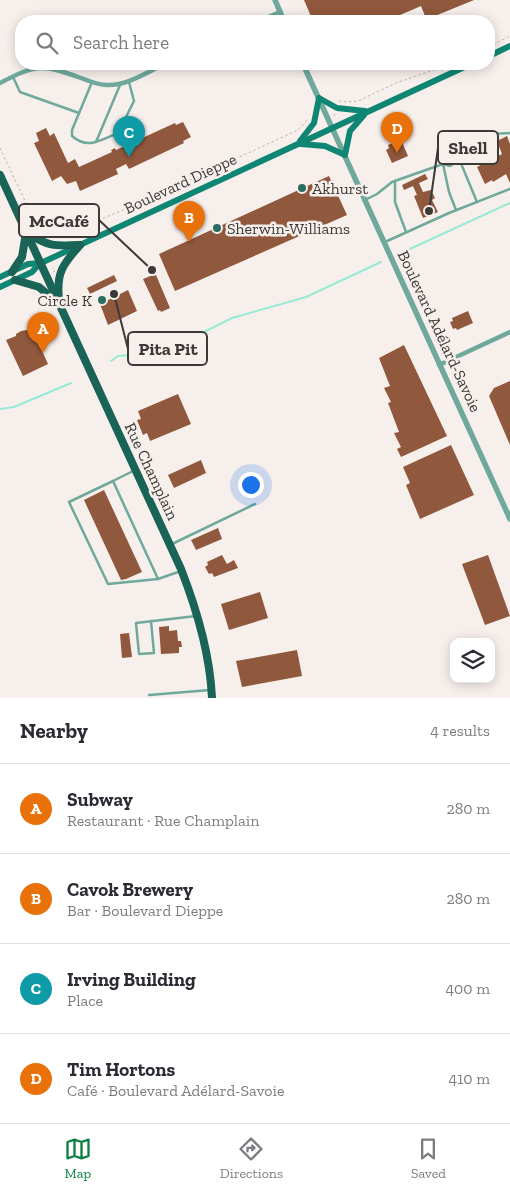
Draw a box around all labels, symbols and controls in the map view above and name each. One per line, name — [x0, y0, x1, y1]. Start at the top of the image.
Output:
search box — [15, 15, 495, 70]
icon: search — [33, 29, 61, 57]
text: Search here — [73, 31, 169, 54]
pin: D — [381, 112, 413, 153]
pin: C — [113, 116, 145, 157]
callout: Shell — [438, 131, 498, 164]
text: Shell — [448, 137, 488, 159]
street label: Boulevard Dieppe — [121, 149, 239, 217]
place label: Akhurst — [312, 179, 368, 198]
marker: Akhurst — [296, 182, 308, 194]
pin: B — [173, 201, 205, 242]
callout: McCafé — [19, 204, 99, 237]
text: McCafé — [29, 210, 89, 232]
place label: Sherwin-Williams — [227, 219, 350, 238]
marker: Sherwin-Williams — [211, 222, 223, 234]
street label: Boulevard Adélard-Savoie — [394, 247, 485, 415]
place label: Circle K — [37, 291, 93, 310]
marker: Circle K — [96, 294, 108, 306]
pin: A — [27, 312, 59, 353]
callout: Pita Pit — [128, 332, 207, 365]
text: Pita Pit — [138, 338, 198, 360]
street label: Rue Champlain — [121, 419, 183, 524]
your location — [238, 472, 264, 498]
map controls — [450, 638, 495, 683]
button: layers — [450, 638, 495, 683]
text: Nearby — [20, 718, 88, 743]
text: 4 results — [430, 721, 490, 740]
text: Subway — [67, 788, 133, 811]
text: A — [31, 799, 42, 818]
text: 280 m — [446, 799, 490, 818]
text: Restaurant · Rue Champlain — [67, 811, 259, 830]
text: Cavok Brewery — [67, 878, 193, 901]
text: B — [31, 889, 41, 908]
text: 280 m — [446, 889, 490, 908]
text: Bar · Boulevard Dieppe — [67, 901, 223, 920]
text: Irving Building — [67, 968, 196, 991]
text: C — [31, 979, 41, 998]
text: 400 m — [446, 979, 490, 998]
text: Place — [67, 991, 103, 1010]
text: Tim Hortons — [67, 1058, 175, 1081]
text: D — [30, 1069, 42, 1088]
text: 410 m — [449, 1069, 490, 1088]
text: Café · Boulevard Adélard-Savoie — [67, 1081, 285, 1100]
tab: Map — [64, 1135, 92, 1182]
tab: Directions — [220, 1135, 283, 1182]
tab: Saved — [411, 1135, 446, 1182]

